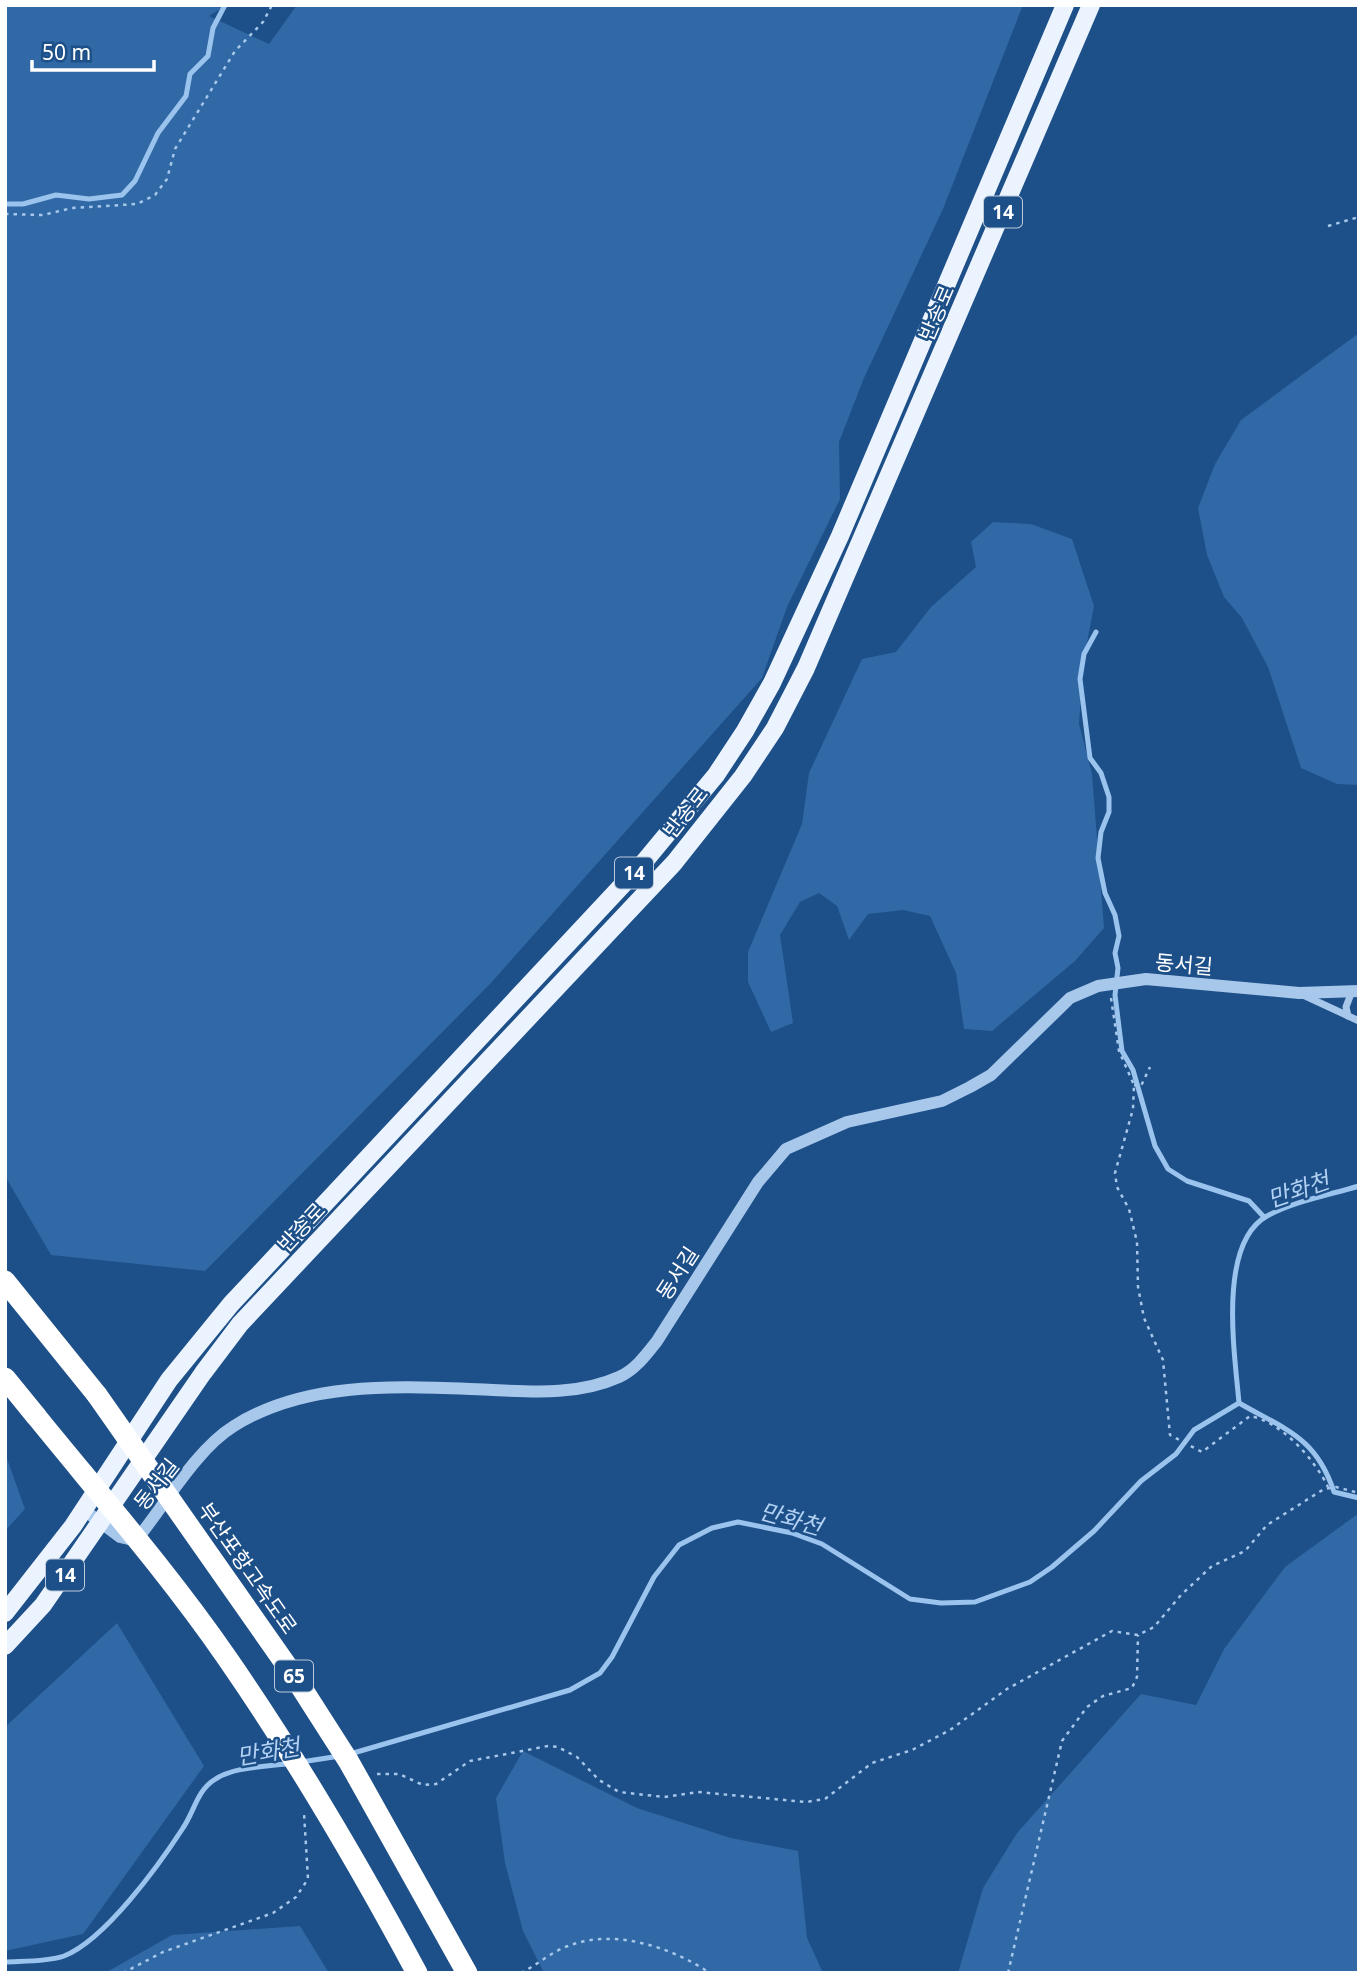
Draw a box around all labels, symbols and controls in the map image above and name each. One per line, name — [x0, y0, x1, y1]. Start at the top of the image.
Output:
scale bar — [32, 28, 154, 72]
text: 50 m — [42, 38, 91, 66]
road number: 14 — [984, 196, 1022, 228]
street label: 반송로 — [912, 281, 960, 345]
street label: 반송로 — [656, 781, 714, 843]
road number: 14 — [615, 858, 653, 888]
street label: 동서길 — [1154, 948, 1214, 980]
water label: 만화천 — [1263, 1163, 1336, 1214]
street label: 반송로 — [271, 1196, 331, 1258]
street label: 동서길 — [649, 1241, 705, 1305]
street label: 동서길 — [127, 1453, 185, 1515]
water label: 만화천 — [756, 1494, 829, 1543]
street label: 부산포항고속도로 — [192, 1497, 304, 1639]
road number: 14 — [46, 1560, 84, 1590]
road number: 65 — [275, 1660, 313, 1692]
water label: 만화천 — [234, 1729, 305, 1772]

